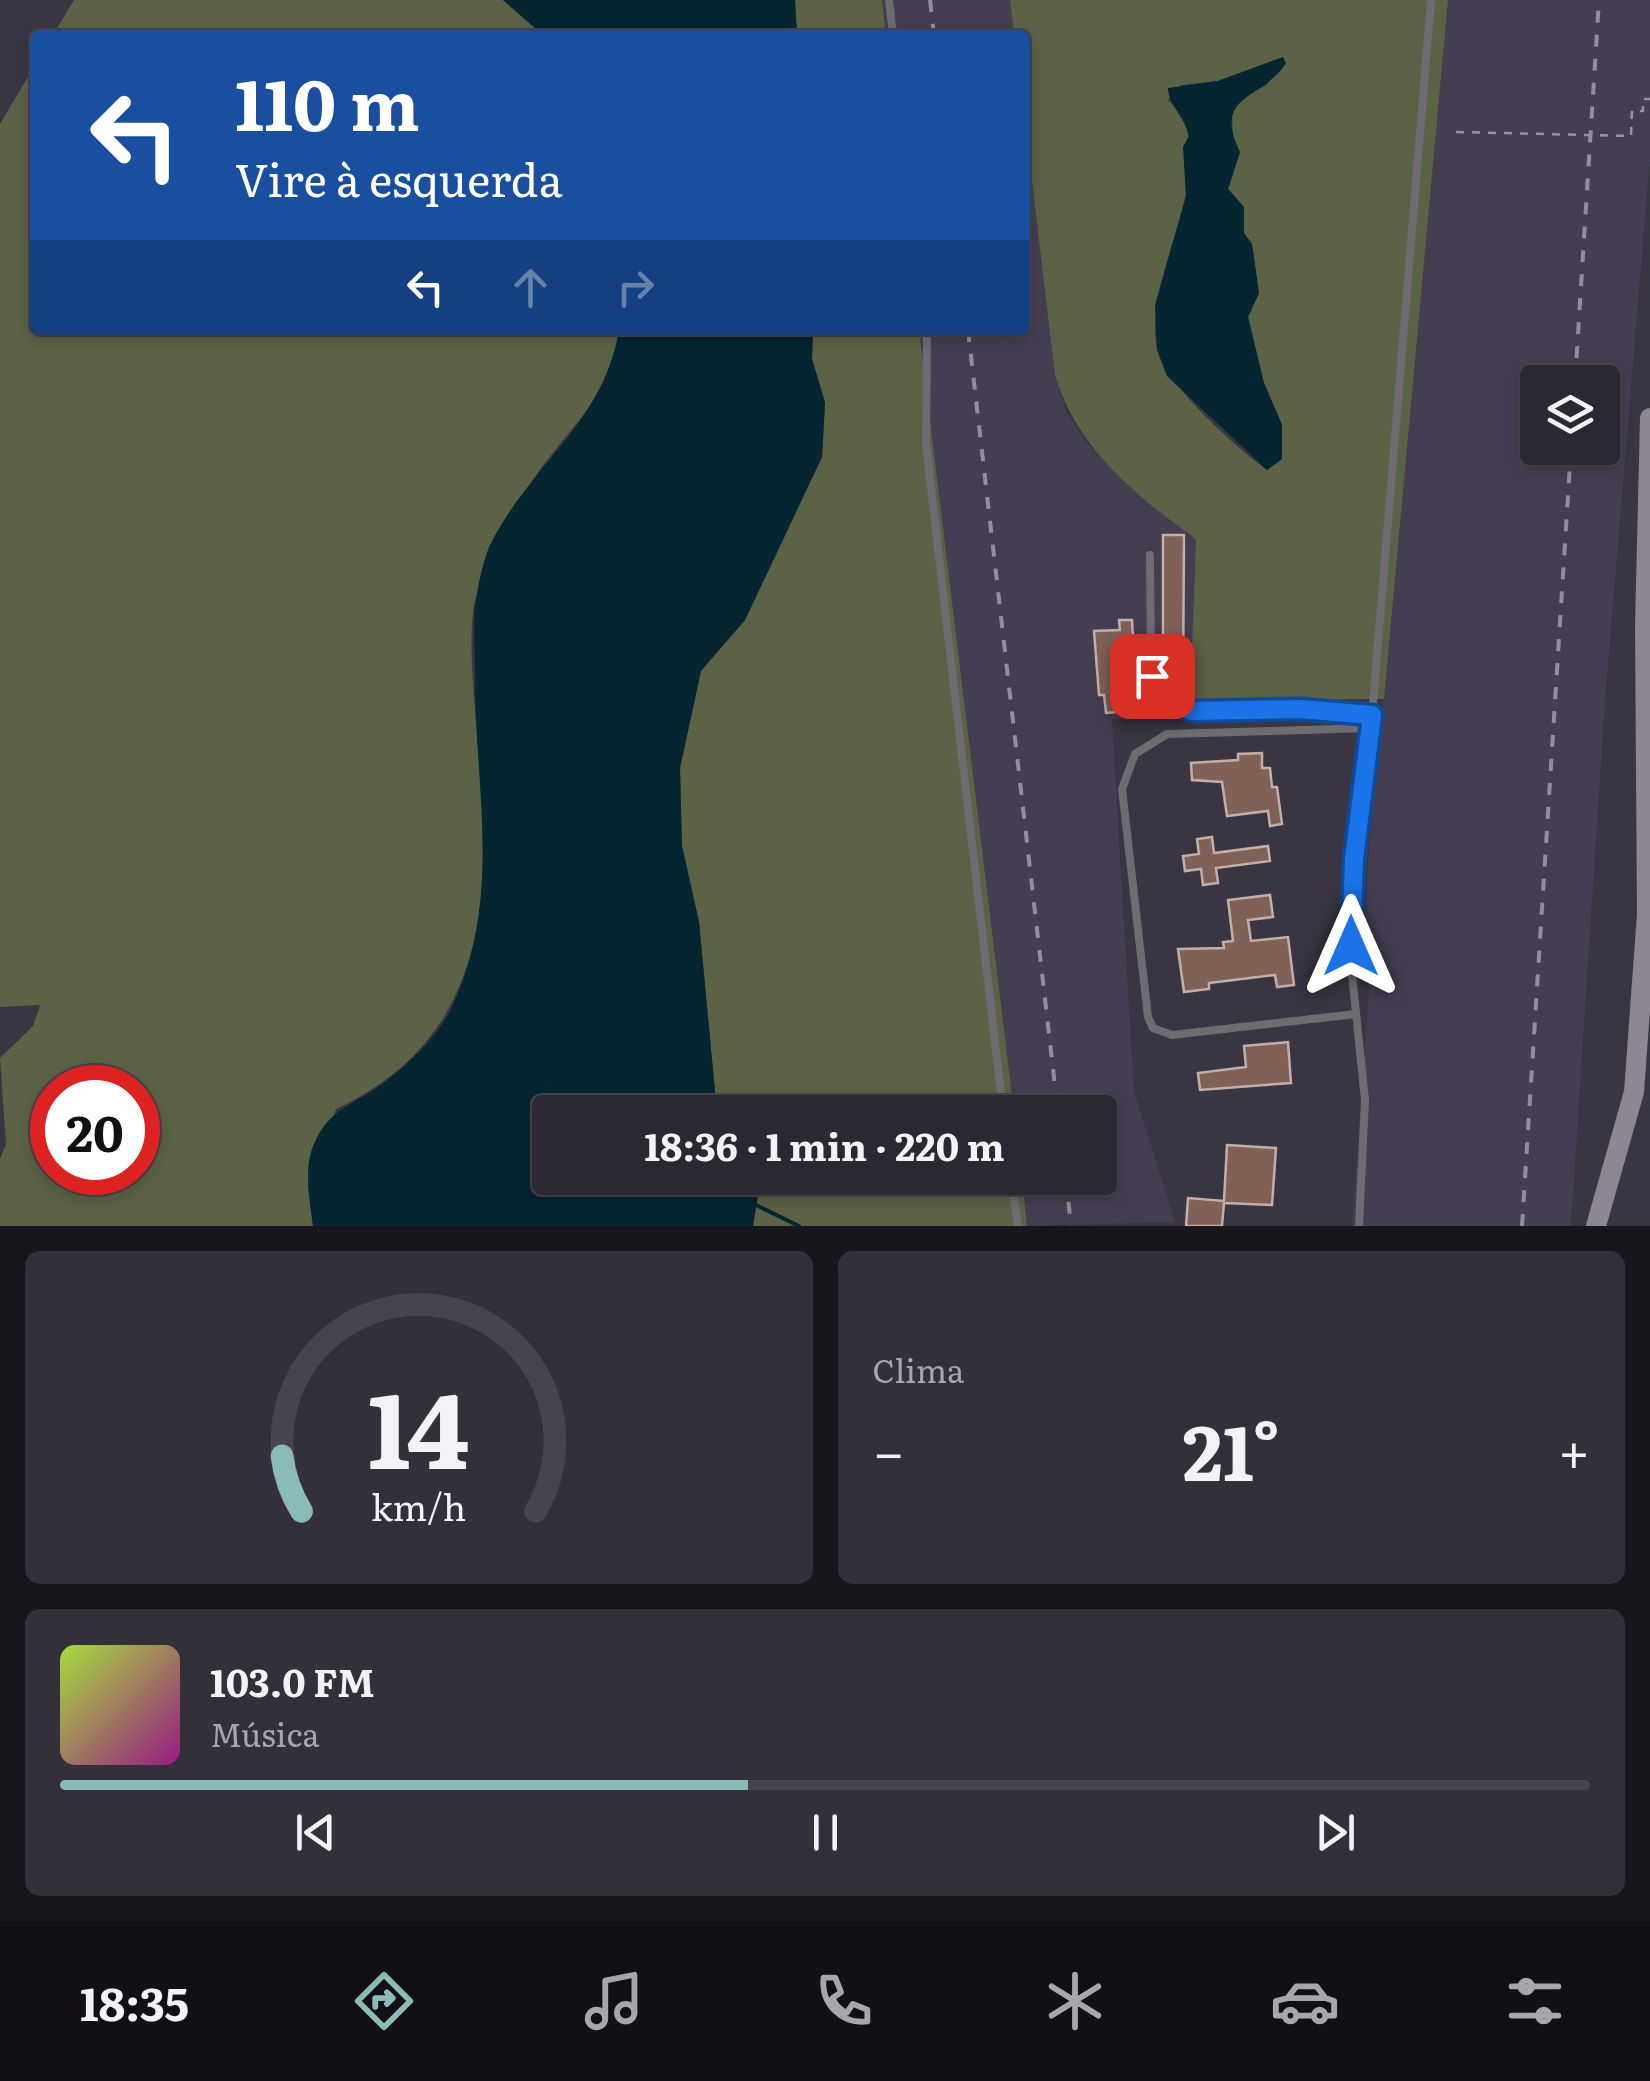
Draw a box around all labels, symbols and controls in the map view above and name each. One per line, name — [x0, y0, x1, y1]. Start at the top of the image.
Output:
text: 110 m — [235, 49, 420, 153]
icon: left — [70, 70, 200, 200]
text: Vire à esquerda — [235, 144, 563, 211]
icon: left — [398, 260, 453, 315]
icon: ahead — [503, 260, 558, 315]
icon: right — [608, 260, 663, 315]
map controls — [1520, 365, 1620, 465]
button: layers — [1520, 365, 1620, 465]
pin — [1110, 634, 1195, 719]
icon: arrive — [1125, 649, 1180, 704]
position arrow — [1299, 894, 1403, 998]
speed limit sign: 20 — [30, 1065, 160, 1195]
text: 18:36 · 1 min · 220 m — [644, 1116, 1005, 1173]
text: Clima — [873, 1345, 964, 1393]
text: 14 — [368, 1347, 470, 1501]
text: 21° — [1182, 1393, 1280, 1504]
text: − — [873, 1408, 905, 1490]
text: + — [1558, 1408, 1590, 1490]
text: km/h — [371, 1479, 466, 1532]
text: 103.0 FM — [210, 1652, 375, 1709]
text: Música — [210, 1709, 320, 1757]
icon: previous — [288, 1805, 343, 1860]
icon: pause — [798, 1805, 853, 1860]
icon: next — [1308, 1805, 1363, 1860]
icon: directions — [349, 1966, 419, 2036]
icon: music — [579, 1966, 649, 2036]
icon: phone — [809, 1966, 879, 2036]
icon: climate — [1040, 1966, 1110, 2036]
icon: car — [1270, 1966, 1340, 2036]
icon: filters — [1500, 1966, 1570, 2036]
text: 18:35 — [80, 1968, 189, 2035]

